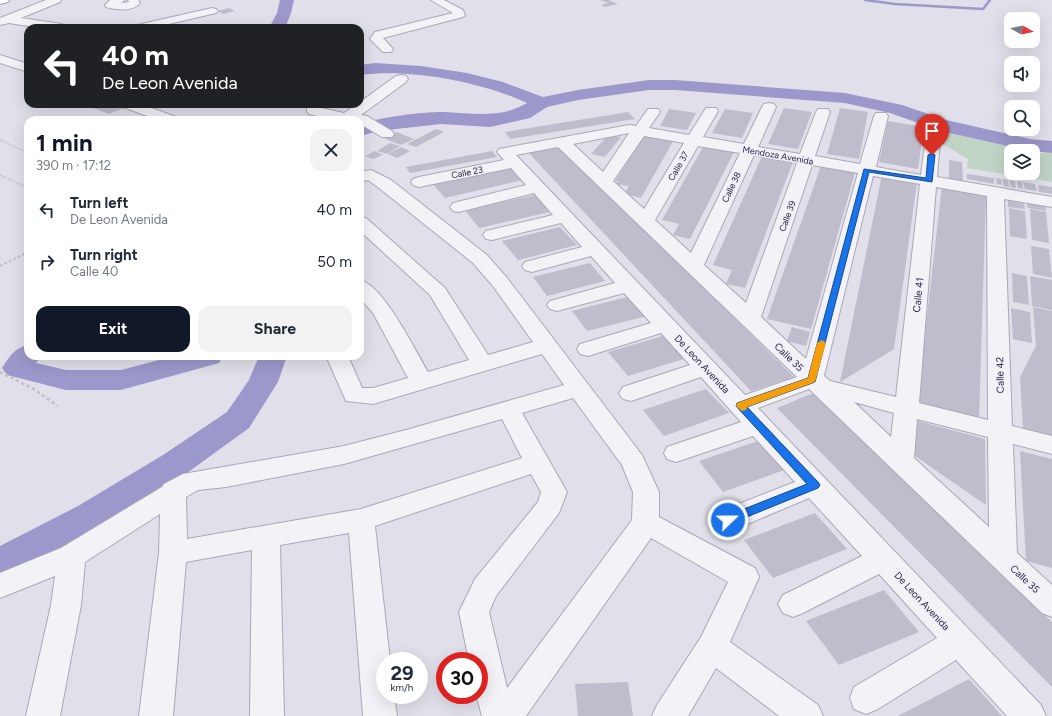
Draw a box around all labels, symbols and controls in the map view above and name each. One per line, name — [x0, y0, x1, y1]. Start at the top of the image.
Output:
north arrow — [1004, 12, 1040, 48]
map controls — [1004, 12, 1040, 180]
text: 40 m — [102, 38, 169, 72]
icon: left — [36, 40, 88, 92]
button: sound — [1004, 56, 1040, 92]
text: De Leon Avenida — [102, 72, 238, 94]
button: search — [1004, 100, 1040, 136]
pin — [915, 114, 949, 155]
icon: arrive — [921, 120, 943, 142]
text: 1 min — [36, 128, 93, 157]
button: close — [310, 129, 352, 171]
street label: Mendoza Avenida — [742, 143, 815, 167]
button: layers — [1004, 144, 1040, 180]
street label: Calle 37 — [665, 149, 691, 183]
text: 390 m · 17:12 — [36, 158, 111, 173]
street label: Calle 23 — [450, 164, 484, 180]
street label: Calle 38 — [719, 169, 743, 204]
text: Turn left — [70, 194, 128, 212]
icon: left — [36, 199, 58, 221]
street label: Calle 39 — [776, 199, 798, 233]
text: 40 m — [317, 201, 352, 219]
text: De Leon Avenida — [70, 212, 168, 227]
text: Turn right — [70, 246, 138, 264]
icon: right — [36, 251, 58, 273]
text: 50 m — [317, 253, 352, 271]
text: Calle 40 — [70, 264, 118, 279]
street label: Calle 41 — [910, 277, 926, 313]
button: Exit — [36, 306, 190, 352]
button: Share — [198, 306, 352, 352]
street label: De Leon Avenida — [672, 332, 732, 396]
street label: Calle 35 — [772, 340, 807, 374]
street label: Calle 42 — [993, 357, 1007, 393]
position arrow — [707, 499, 749, 541]
street label: Calle 35 — [1007, 562, 1043, 596]
street label: De Leon Avenida — [892, 569, 952, 633]
speed limit sign: 30 — [436, 652, 488, 704]
text: 29 — [390, 661, 414, 685]
text: km/h — [391, 681, 413, 694]

